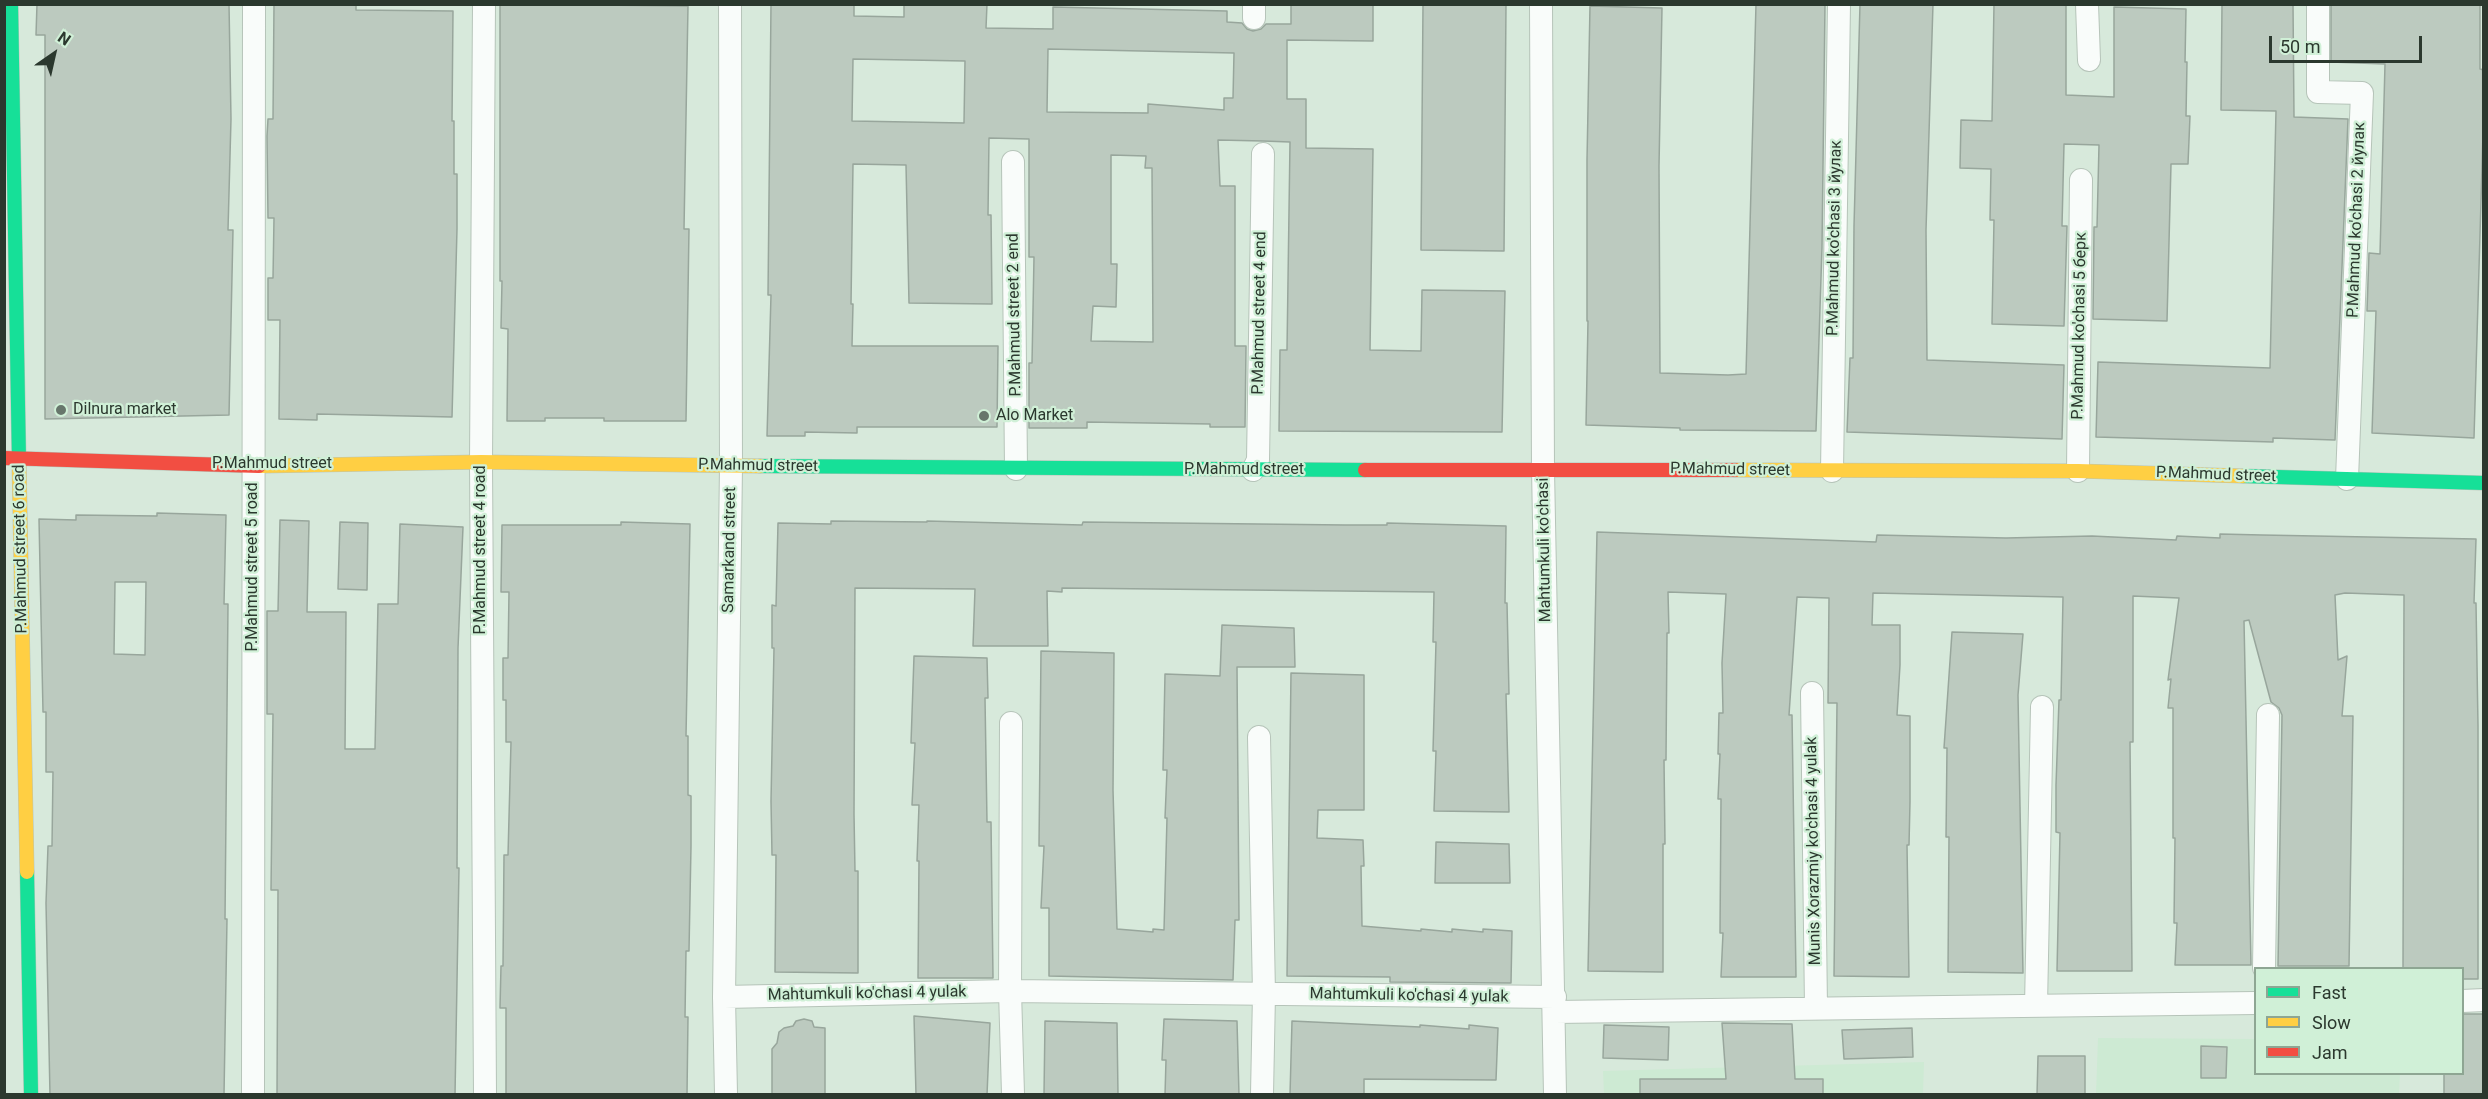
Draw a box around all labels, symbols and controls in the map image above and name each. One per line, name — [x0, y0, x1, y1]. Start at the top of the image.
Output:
north arrow — [24, 24, 84, 84]
scale bar — [2272, 24, 2425, 62]
text: N — [54, 28, 74, 50]
text: 50 m — [2280, 36, 2320, 57]
street label: P.Mahmud ko'chasi 2 йулак — [2344, 122, 2370, 318]
street label: P.Mahmud ko'chasi 3 йулак — [1824, 140, 1846, 336]
street label: P.Mahmud street 4 end — [1249, 231, 1271, 395]
street label: P.Mahmud ko'chasi 5 берк — [2069, 232, 2091, 420]
street label: P.Mahmud street 2 end — [1004, 233, 1026, 397]
place label: Dilnura market — [73, 400, 177, 420]
marker: Dilnura market — [54, 403, 68, 417]
place label: Alo Market — [996, 406, 1073, 426]
marker: Alo Market — [977, 409, 991, 423]
street label: P.Mahmud street — [212, 454, 332, 474]
street label: P.Mahmud street — [698, 455, 818, 477]
street label: P.Mahmud street — [1670, 459, 1790, 481]
street label: P.Mahmud street — [1184, 460, 1304, 480]
street label: P.Mahmud street — [2156, 463, 2276, 487]
street label: P.Mahmud street 6 road — [10, 464, 32, 634]
street label: P.Mahmud street 4 road — [471, 465, 491, 635]
street label: Mahtumkuli ko'chasi — [1534, 477, 1556, 623]
street label: P.Mahmud street 5 road — [243, 482, 263, 652]
street label: Samarkand street — [719, 487, 741, 613]
street label: Munis Xorazmiy ko'chasi 4 yulak — [1802, 737, 1826, 965]
legend — [2254, 967, 2464, 1075]
text: Fast — [2312, 982, 2347, 1003]
street label: Mahtumkuli ko'chasi 4 yulak — [767, 983, 967, 1005]
street label: Mahtumkuli ko'chasi 4 yulak — [1309, 985, 1509, 1007]
text: Slow — [2312, 1012, 2351, 1033]
text: Jam — [2312, 1042, 2348, 1063]

